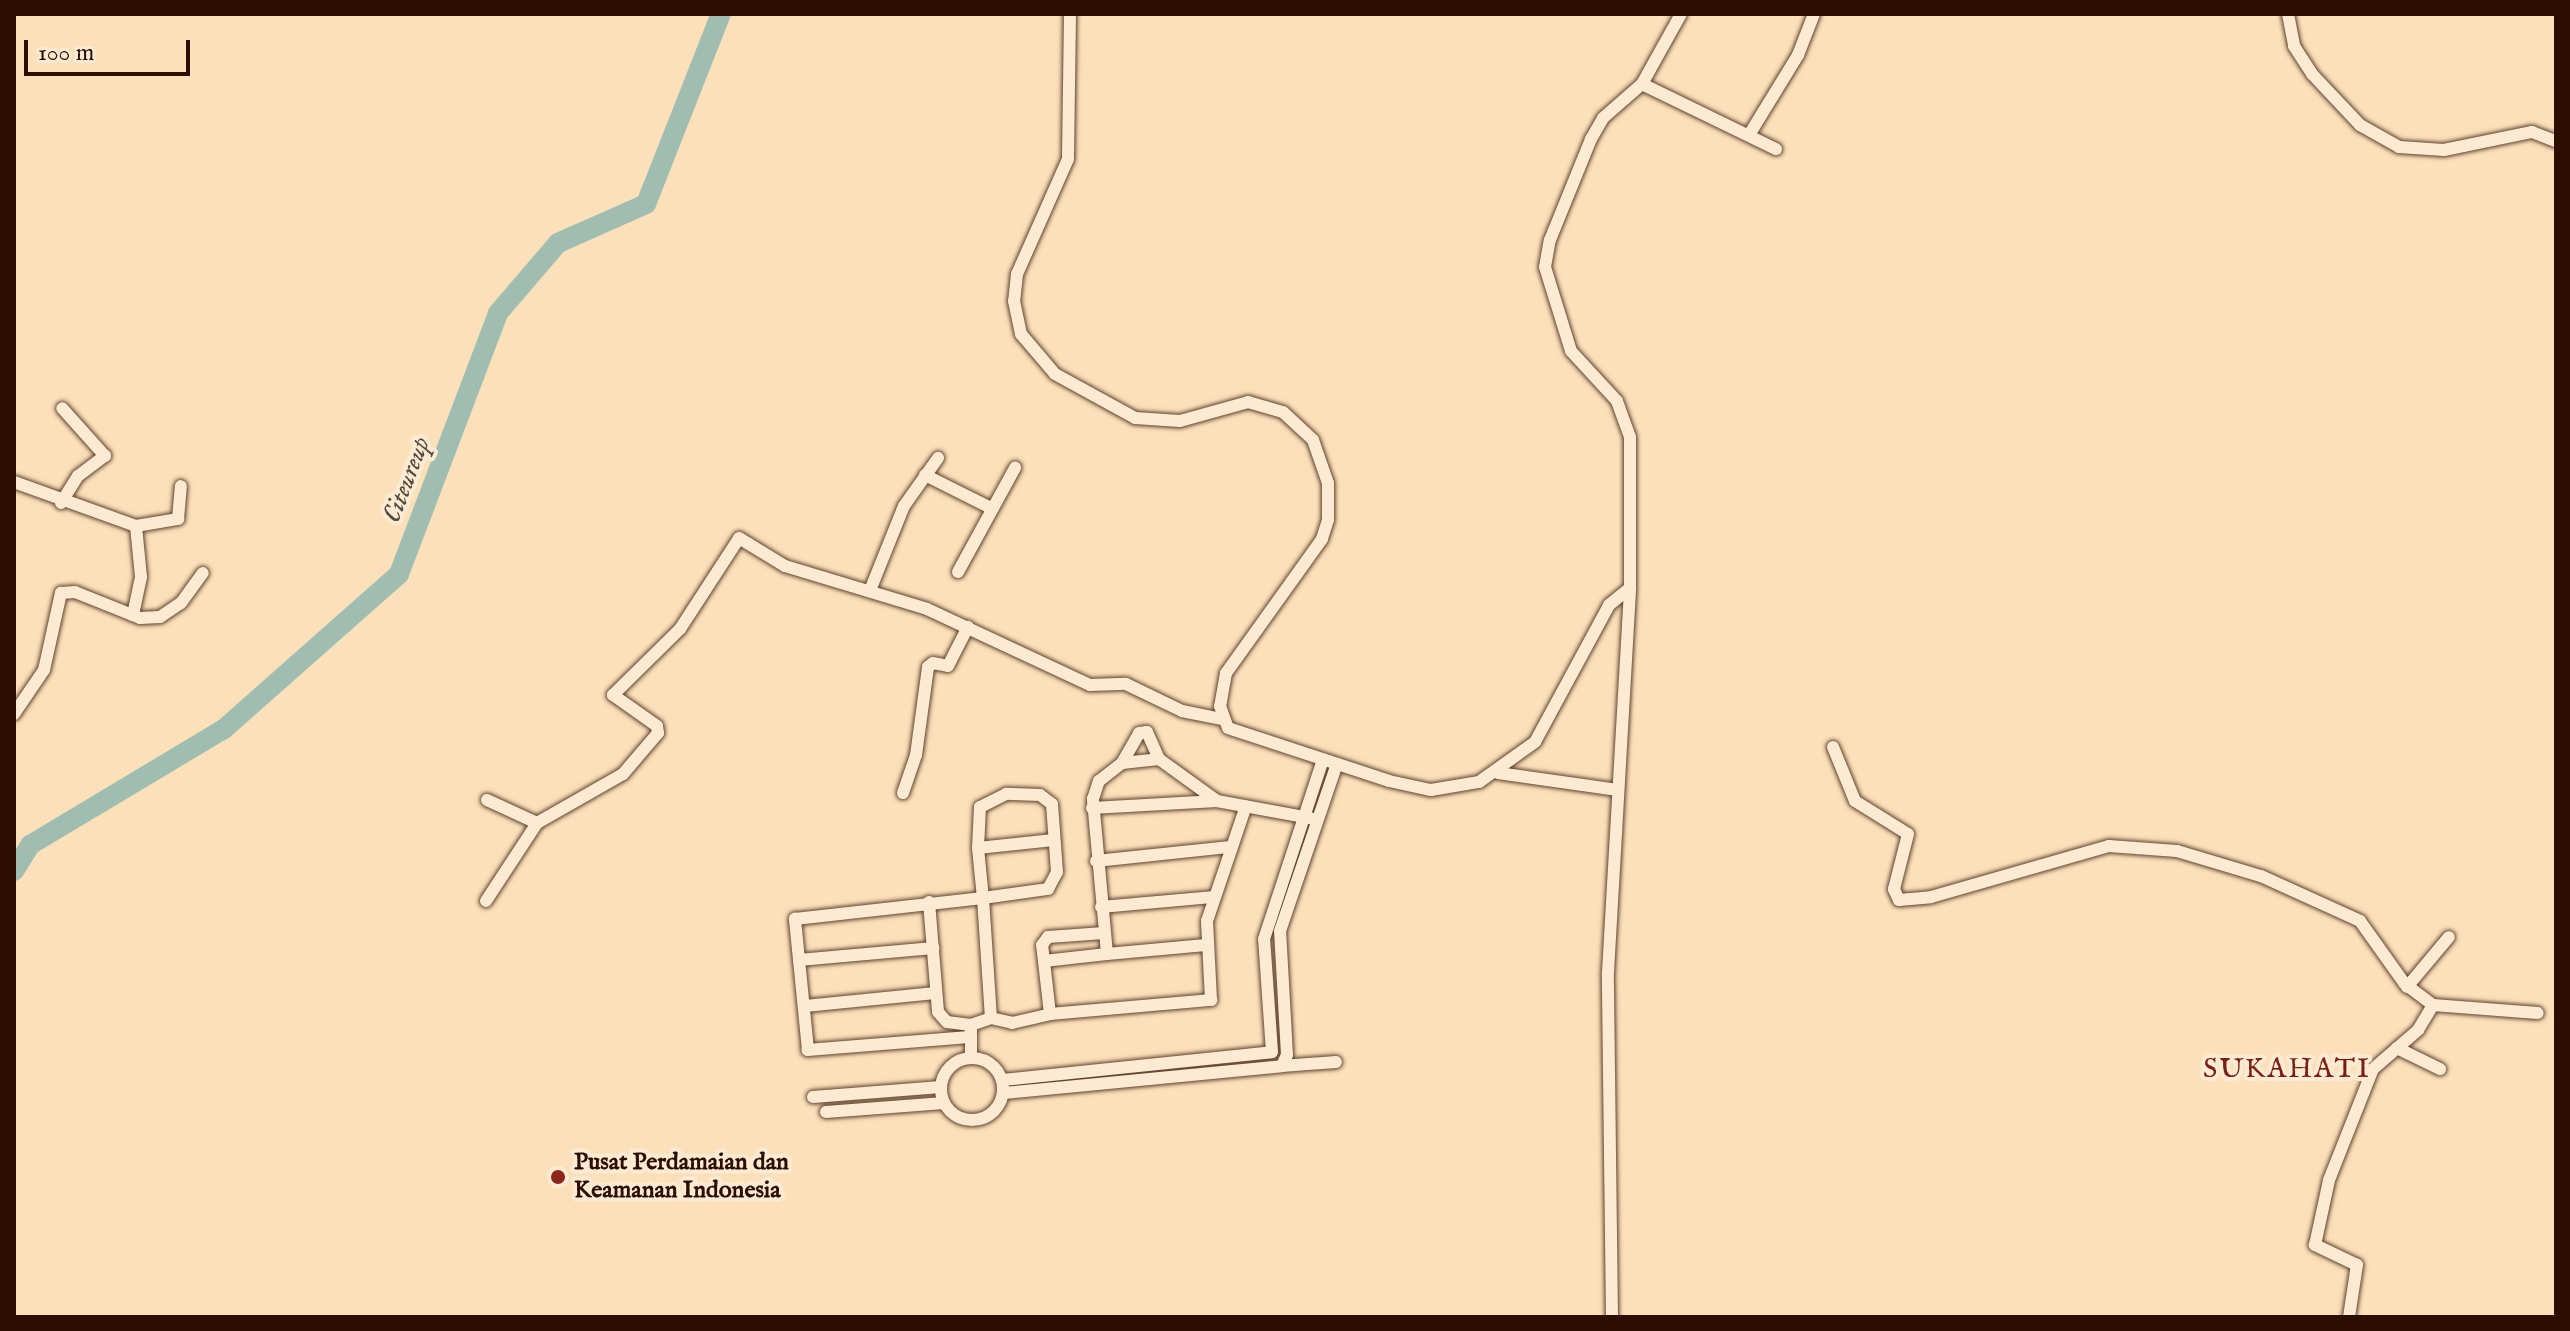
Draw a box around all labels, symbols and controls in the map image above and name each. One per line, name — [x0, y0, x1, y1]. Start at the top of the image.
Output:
scale bar — [28, 24, 194, 74]
text: 100 m — [38, 38, 94, 69]
water label: Citeureup — [377, 433, 437, 527]
district label: SUKAHATI — [2203, 1053, 2371, 1087]
place label: Pusat Perdamaian dan Keamanan Indonesia — [574, 1149, 789, 1205]
marker: Pusat Perdamaian dan Keamanan Indonesia — [549, 1168, 567, 1186]

